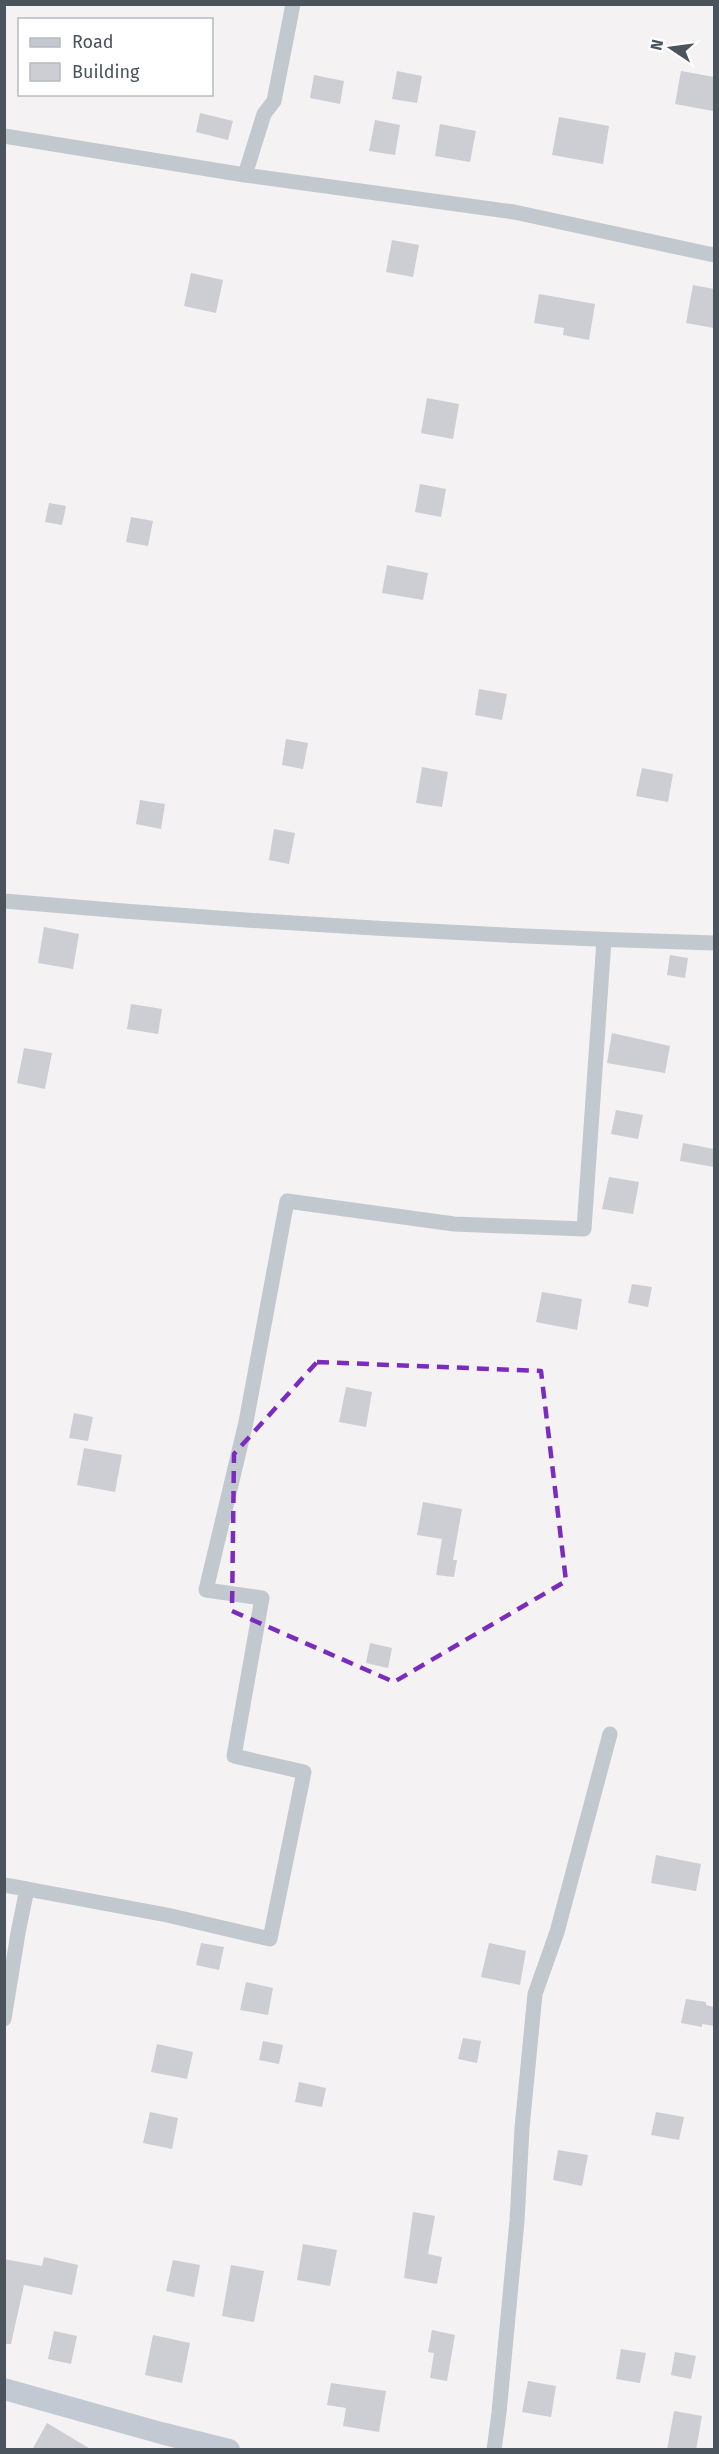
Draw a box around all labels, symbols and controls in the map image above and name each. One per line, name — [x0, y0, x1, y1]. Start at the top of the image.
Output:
legend — [18, 18, 213, 96]
north arrow — [641, 18, 701, 78]
text: Road — [72, 31, 114, 53]
text: N — [646, 37, 667, 52]
text: Building — [72, 61, 140, 83]

